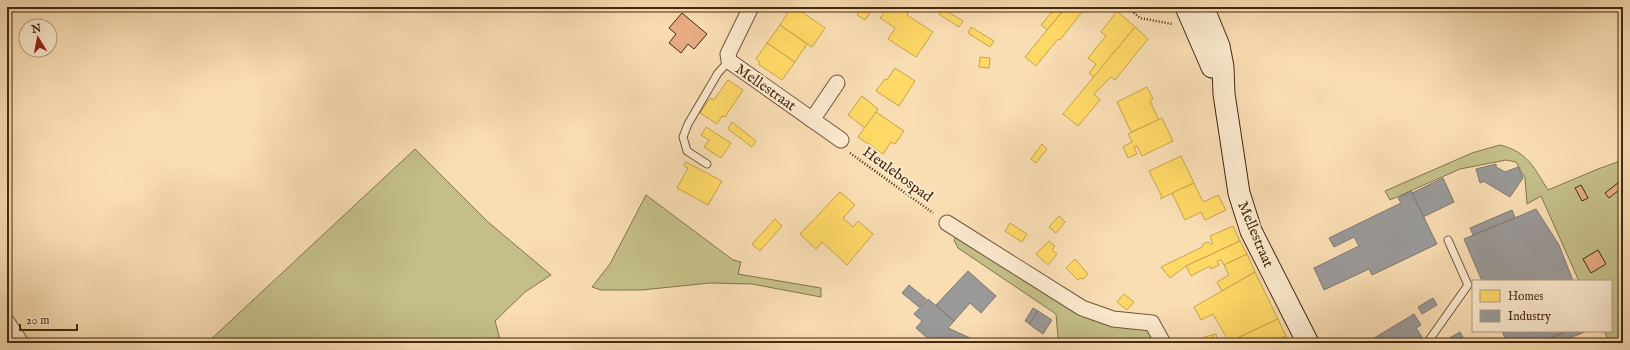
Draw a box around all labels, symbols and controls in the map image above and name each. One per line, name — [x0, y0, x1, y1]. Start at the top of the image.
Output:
north arrow — [18, 18, 58, 58]
text: N — [30, 21, 43, 37]
street label: Mellestraat — [732, 60, 800, 115]
street label: Heulebospad — [859, 143, 937, 207]
street label: Mellestraat — [1233, 198, 1278, 270]
legend — [1472, 280, 1612, 332]
text: Homes — [1508, 289, 1544, 304]
scale bar — [20, 306, 77, 332]
text: Industry — [1508, 309, 1551, 324]
text: 20 m — [26, 313, 49, 328]

